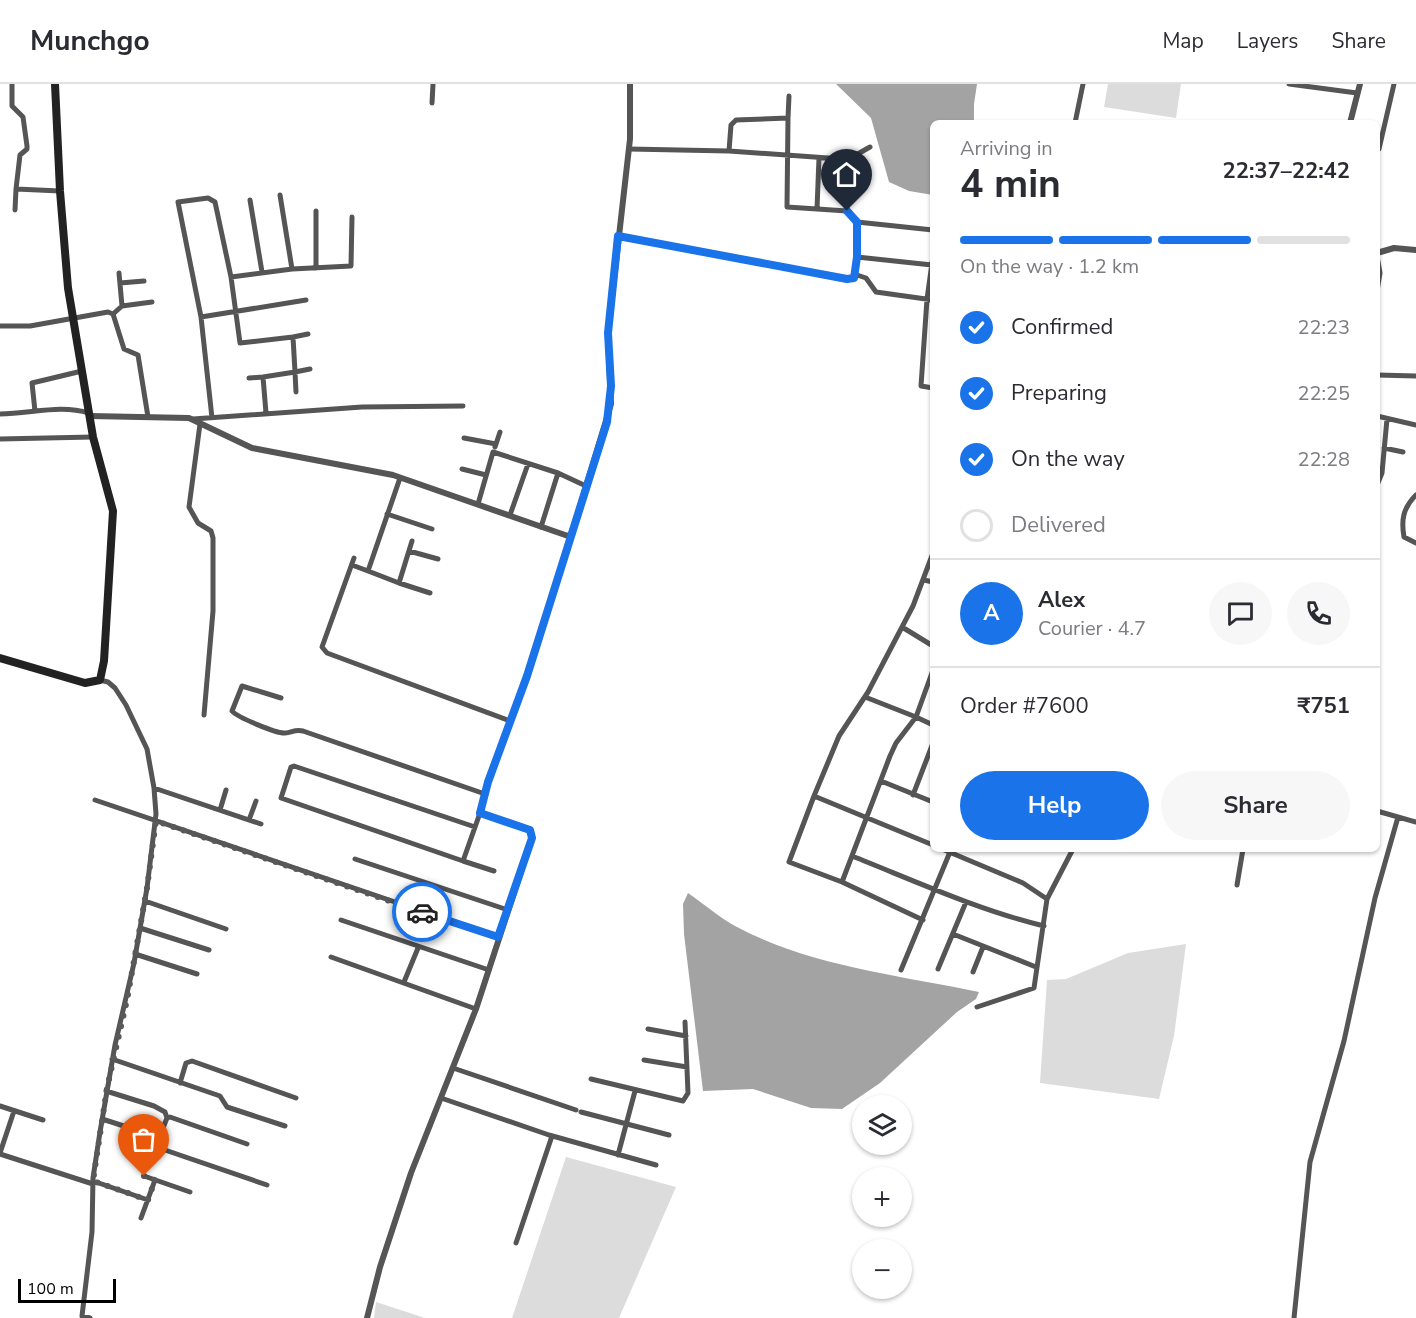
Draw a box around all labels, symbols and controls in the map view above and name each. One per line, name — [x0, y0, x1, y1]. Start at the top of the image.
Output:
text: Munchgo — [30, 22, 150, 60]
text: Map — [1162, 27, 1204, 55]
text: Layers — [1237, 27, 1298, 55]
text: Share — [1331, 27, 1386, 55]
text: Arriving in — [960, 135, 1053, 162]
pin — [821, 149, 872, 211]
text: 22:37–22:42 — [1222, 156, 1350, 186]
icon: home — [830, 158, 863, 191]
text: 4 min — [960, 158, 1061, 211]
text: On the way · 1.2 km — [960, 253, 1139, 280]
icon: check — [960, 311, 993, 344]
text: Confirmed — [1011, 312, 1113, 342]
text: 22:23 — [1297, 314, 1350, 341]
icon: check — [960, 377, 993, 410]
text: Preparing — [1011, 378, 1107, 408]
text: 22:25 — [1297, 380, 1350, 407]
icon: check — [960, 443, 993, 476]
text: On the way — [1011, 444, 1125, 474]
text: 22:28 — [1297, 446, 1350, 473]
text: Delivered — [1011, 510, 1106, 540]
button: chat — [1209, 582, 1272, 645]
button: phone — [1287, 582, 1350, 645]
text: Alex — [1038, 585, 1085, 615]
text: A — [983, 598, 1000, 628]
text: Courier · 4.7 — [1038, 615, 1146, 642]
text: Order #7600 — [960, 691, 1089, 721]
text: ₹751 — [1297, 691, 1350, 721]
button: Help — [960, 771, 1149, 840]
button: Share — [1161, 771, 1350, 840]
courier — [392, 882, 452, 942]
icon: car — [406, 896, 439, 929]
map controls — [852, 1095, 912, 1299]
button: layers — [852, 1095, 912, 1155]
pin — [118, 1114, 169, 1176]
icon: bag — [127, 1123, 160, 1156]
button: + — [852, 1167, 912, 1227]
button: − — [852, 1239, 912, 1299]
scale bar — [18, 1276, 116, 1304]
text: 100 m — [27, 1278, 74, 1300]

